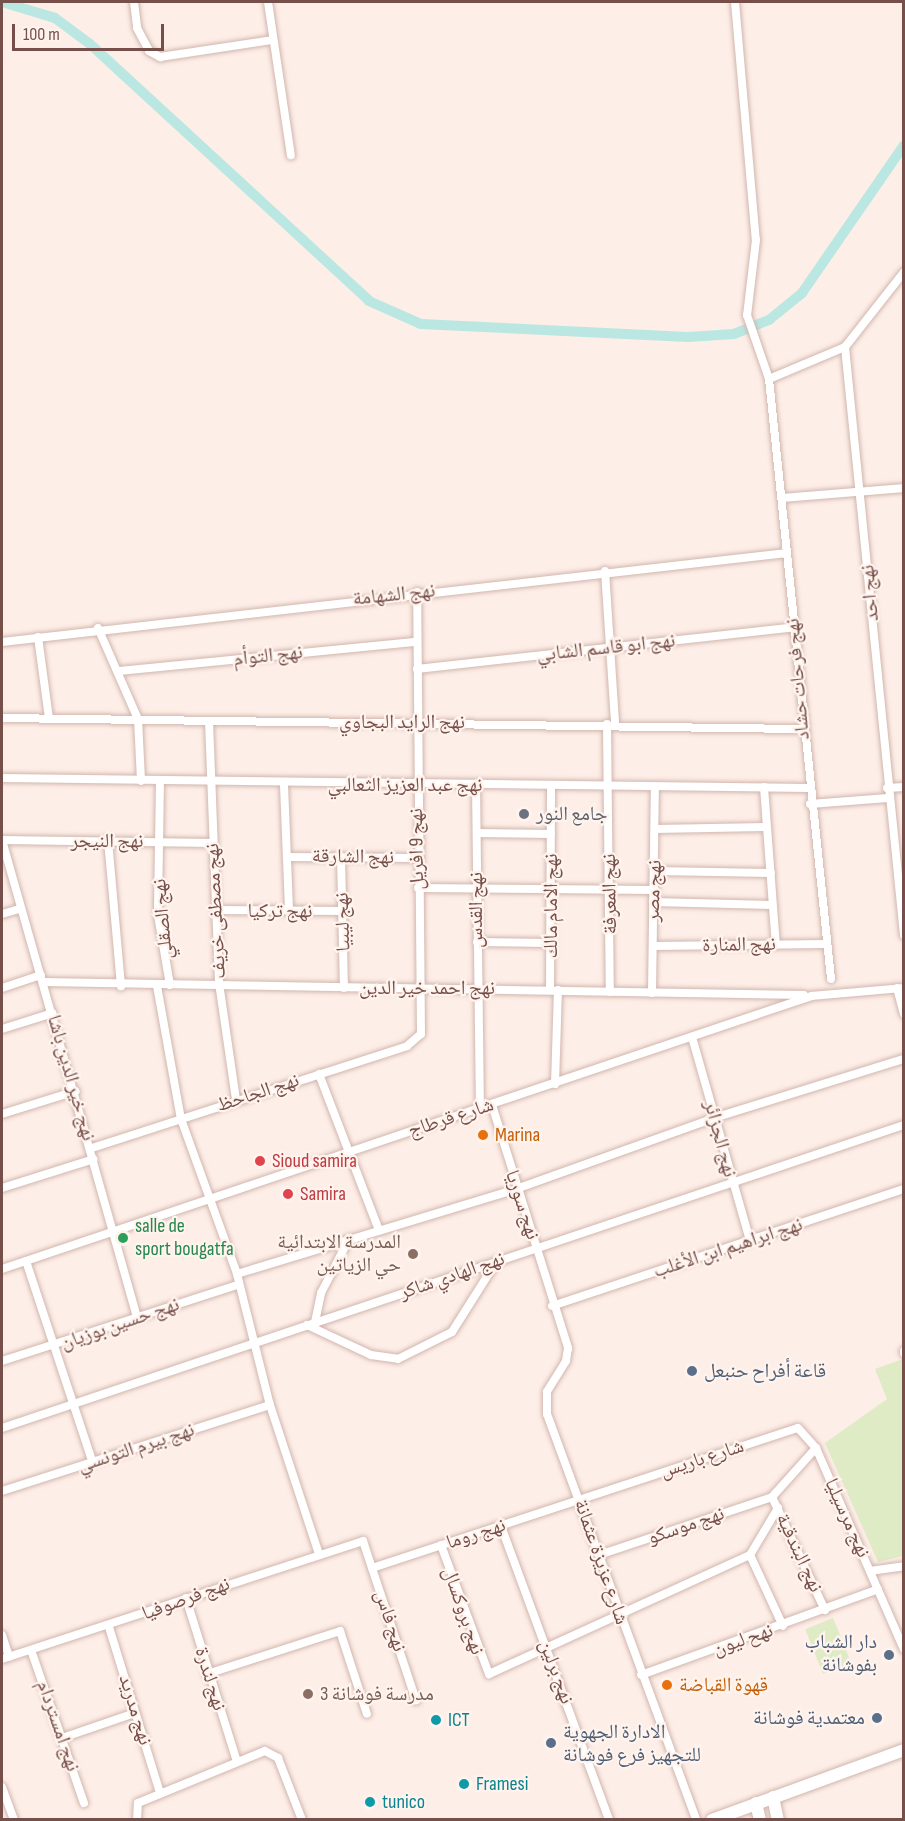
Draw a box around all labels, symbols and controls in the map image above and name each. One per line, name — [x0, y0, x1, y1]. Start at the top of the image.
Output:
scale bar — [15, 12, 166, 50]
text: 100 m — [23, 24, 60, 45]
street label: نهج احد — [856, 564, 884, 622]
street label: نهج الشهامة — [352, 579, 436, 611]
street label: نهج فرحات حشاد — [781, 617, 815, 741]
street label: نهج ابو قاسم الشابي — [535, 629, 677, 667]
street label: نهج التوأم — [232, 640, 304, 672]
street label: نهج الرايد البجاوي — [339, 710, 465, 734]
street label: نهج عبد العزيز الثعالبي — [327, 773, 483, 797]
place label: جامع النور — [536, 802, 608, 826]
marker: جامع النور — [517, 807, 531, 821]
street label: نهج 9 افريل — [404, 808, 430, 890]
street label: نهج النيجر — [70, 829, 144, 853]
street label: نهج مصطفى خريف — [200, 843, 232, 979]
street label: نهج الشارقة — [312, 844, 394, 870]
street label: نهج الامام مالك — [539, 853, 563, 959]
street label: نهج المعرفة — [597, 853, 623, 935]
street label: نهج مصر — [641, 859, 667, 923]
street label: نهج القدس — [464, 872, 488, 948]
street label: نهج الصقلي — [148, 878, 178, 960]
street label: نهج ليبيا — [330, 892, 356, 952]
street label: نهج تركيا — [247, 899, 313, 923]
street label: نهج المنارة — [702, 932, 776, 958]
street label: نهج احمد خير الدين — [359, 976, 495, 1000]
street label: نهج خير الدين باشا — [42, 1012, 100, 1144]
street label: نهج الجاحظ — [214, 1068, 302, 1118]
street label: شارع قرطاج — [405, 1093, 497, 1143]
street label: نهج الجزائر — [698, 1098, 742, 1180]
place label: Marina — [495, 1123, 540, 1147]
marker: Marina — [476, 1128, 490, 1142]
place label: Sioud samira — [272, 1149, 357, 1173]
marker: Sioud samira — [253, 1154, 267, 1168]
street label: نهج سوريا — [499, 1167, 545, 1243]
place label: Samira — [300, 1182, 346, 1206]
marker: Samira — [281, 1187, 295, 1201]
street label: نهج ابراهيم ابن الأغلب — [650, 1213, 806, 1283]
place label: salle de sport bougatfa — [135, 1214, 234, 1261]
place label: المدرسة الابتدائية حي الزياتين — [277, 1230, 401, 1277]
marker: salle de sport bougatfa — [116, 1231, 130, 1245]
street label: نهج الهادي شاكر — [396, 1247, 508, 1305]
marker: المدرسة الابتدائية حي الزياتين — [406, 1247, 420, 1261]
street label: نهج حسين بوزيان — [58, 1292, 182, 1356]
place label: قاعة أفراح حنبعل — [704, 1359, 826, 1383]
marker: قاعة أفراح حنبعل — [685, 1364, 699, 1378]
street label: نهج بيرم التونسي — [75, 1418, 197, 1478]
street label: شارع باريس — [657, 1434, 747, 1484]
street label: نهج مرسيليا — [819, 1475, 875, 1561]
street label: شارع عزيزة عثمانة — [568, 1496, 634, 1628]
street label: نهج موسكو — [644, 1502, 728, 1550]
street label: نهج البندقية — [770, 1510, 828, 1596]
street label: نهج روما — [443, 1513, 509, 1555]
street label: نهج بروكسال — [437, 1564, 489, 1658]
street label: نهج فرصوفيا — [139, 1572, 233, 1626]
street label: نهج فاس — [369, 1587, 411, 1655]
street label: نهح ليون — [710, 1619, 776, 1661]
place label: دار الشباب بفوشانة — [804, 1631, 877, 1678]
street label: نهج برلين — [533, 1637, 579, 1707]
street label: نهج لندرة — [189, 1644, 231, 1714]
marker: دار الشباب بفوشانة — [882, 1648, 896, 1662]
street label: نهج مدريد — [113, 1672, 157, 1748]
place label: قهوة القباضة — [679, 1673, 768, 1697]
street label: نهج امستردام — [31, 1677, 85, 1775]
marker: قهوة القباضة — [660, 1678, 674, 1692]
place label: مدرسة فوشانة 3 — [320, 1682, 434, 1706]
marker: مدرسة فوشانة 3 — [301, 1687, 315, 1701]
place label: معتمدية فوشانة — [753, 1706, 865, 1730]
place label: ICT — [448, 1708, 470, 1732]
marker: معتمدية فوشانة — [870, 1711, 884, 1725]
marker: ICT — [429, 1713, 443, 1727]
place label: الادارة الجهوية للتجهيز فرع فوشانة — [563, 1720, 701, 1767]
marker: الادارة الجهوية للتجهيز فرع فوشانة — [544, 1736, 558, 1750]
place label: Framesi — [476, 1772, 528, 1796]
marker: Framesi — [457, 1777, 471, 1791]
place label: tunico — [382, 1790, 425, 1814]
marker: tunico — [363, 1795, 377, 1809]

